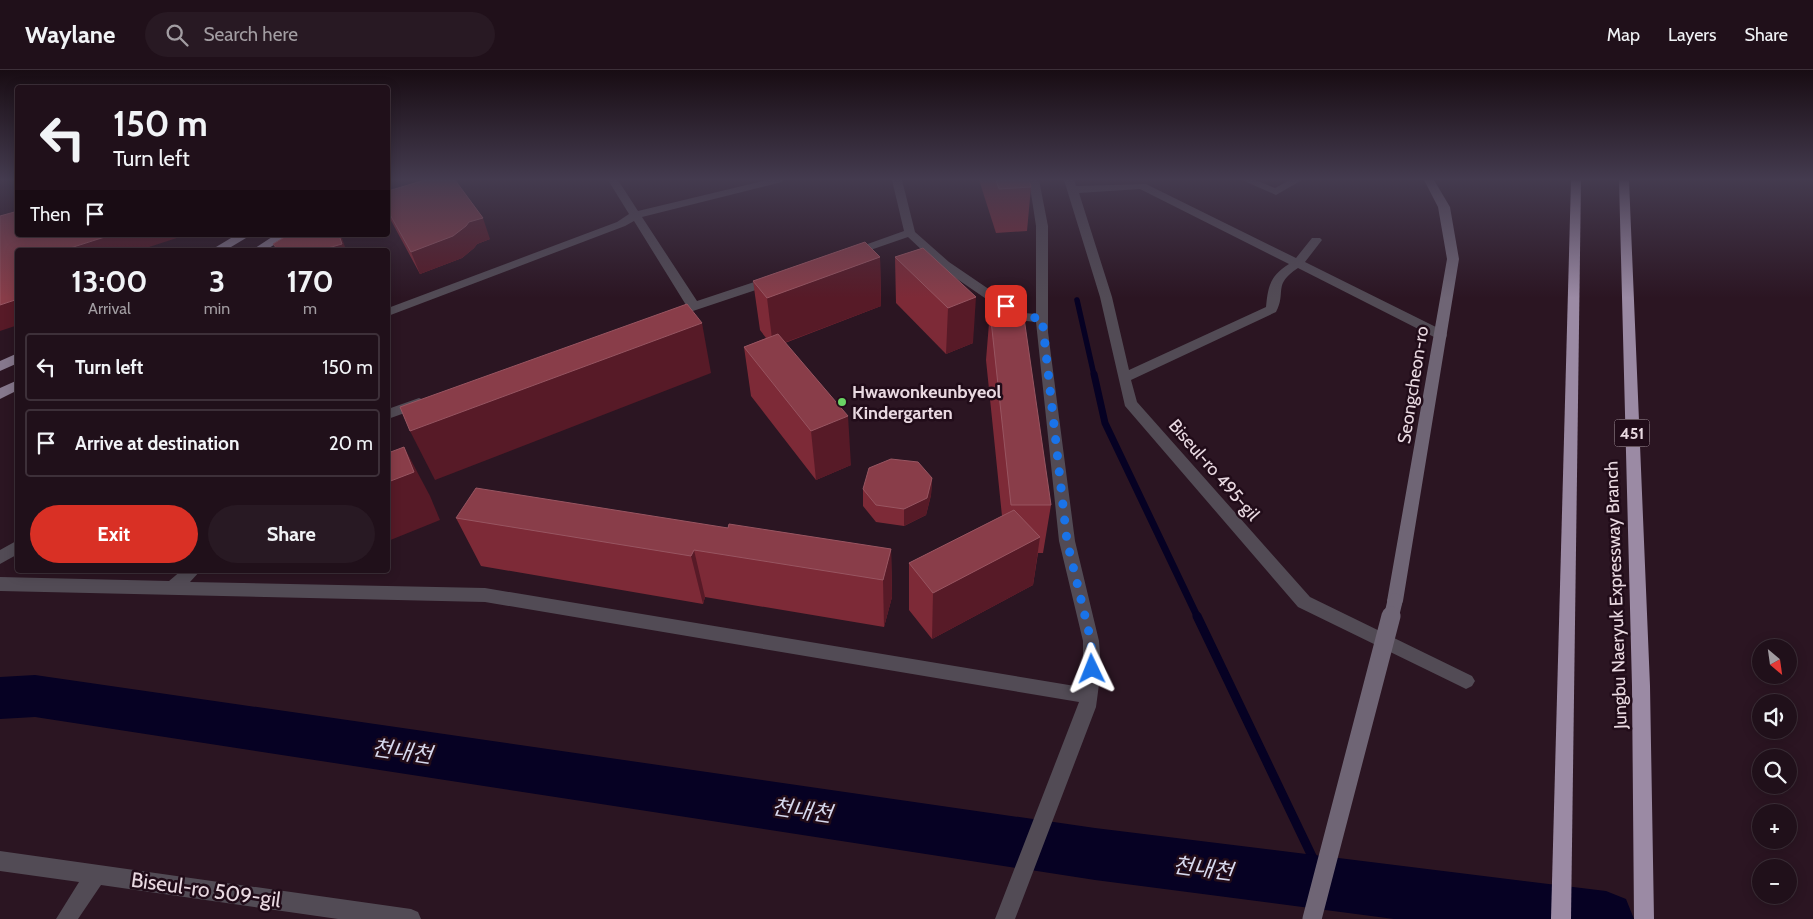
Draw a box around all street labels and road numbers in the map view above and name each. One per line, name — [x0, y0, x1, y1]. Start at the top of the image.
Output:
street label: Seongcheon-ro — [1393, 325, 1433, 445]
street label: Biseul-ro 495-gil — [1164, 415, 1265, 526]
road number: 451 — [1614, 419, 1650, 446]
street label: Jungbu Naeryuk Expressway Branch — [1600, 461, 1632, 730]
street label: Biseul-ro 509-gil — [130, 867, 283, 912]

